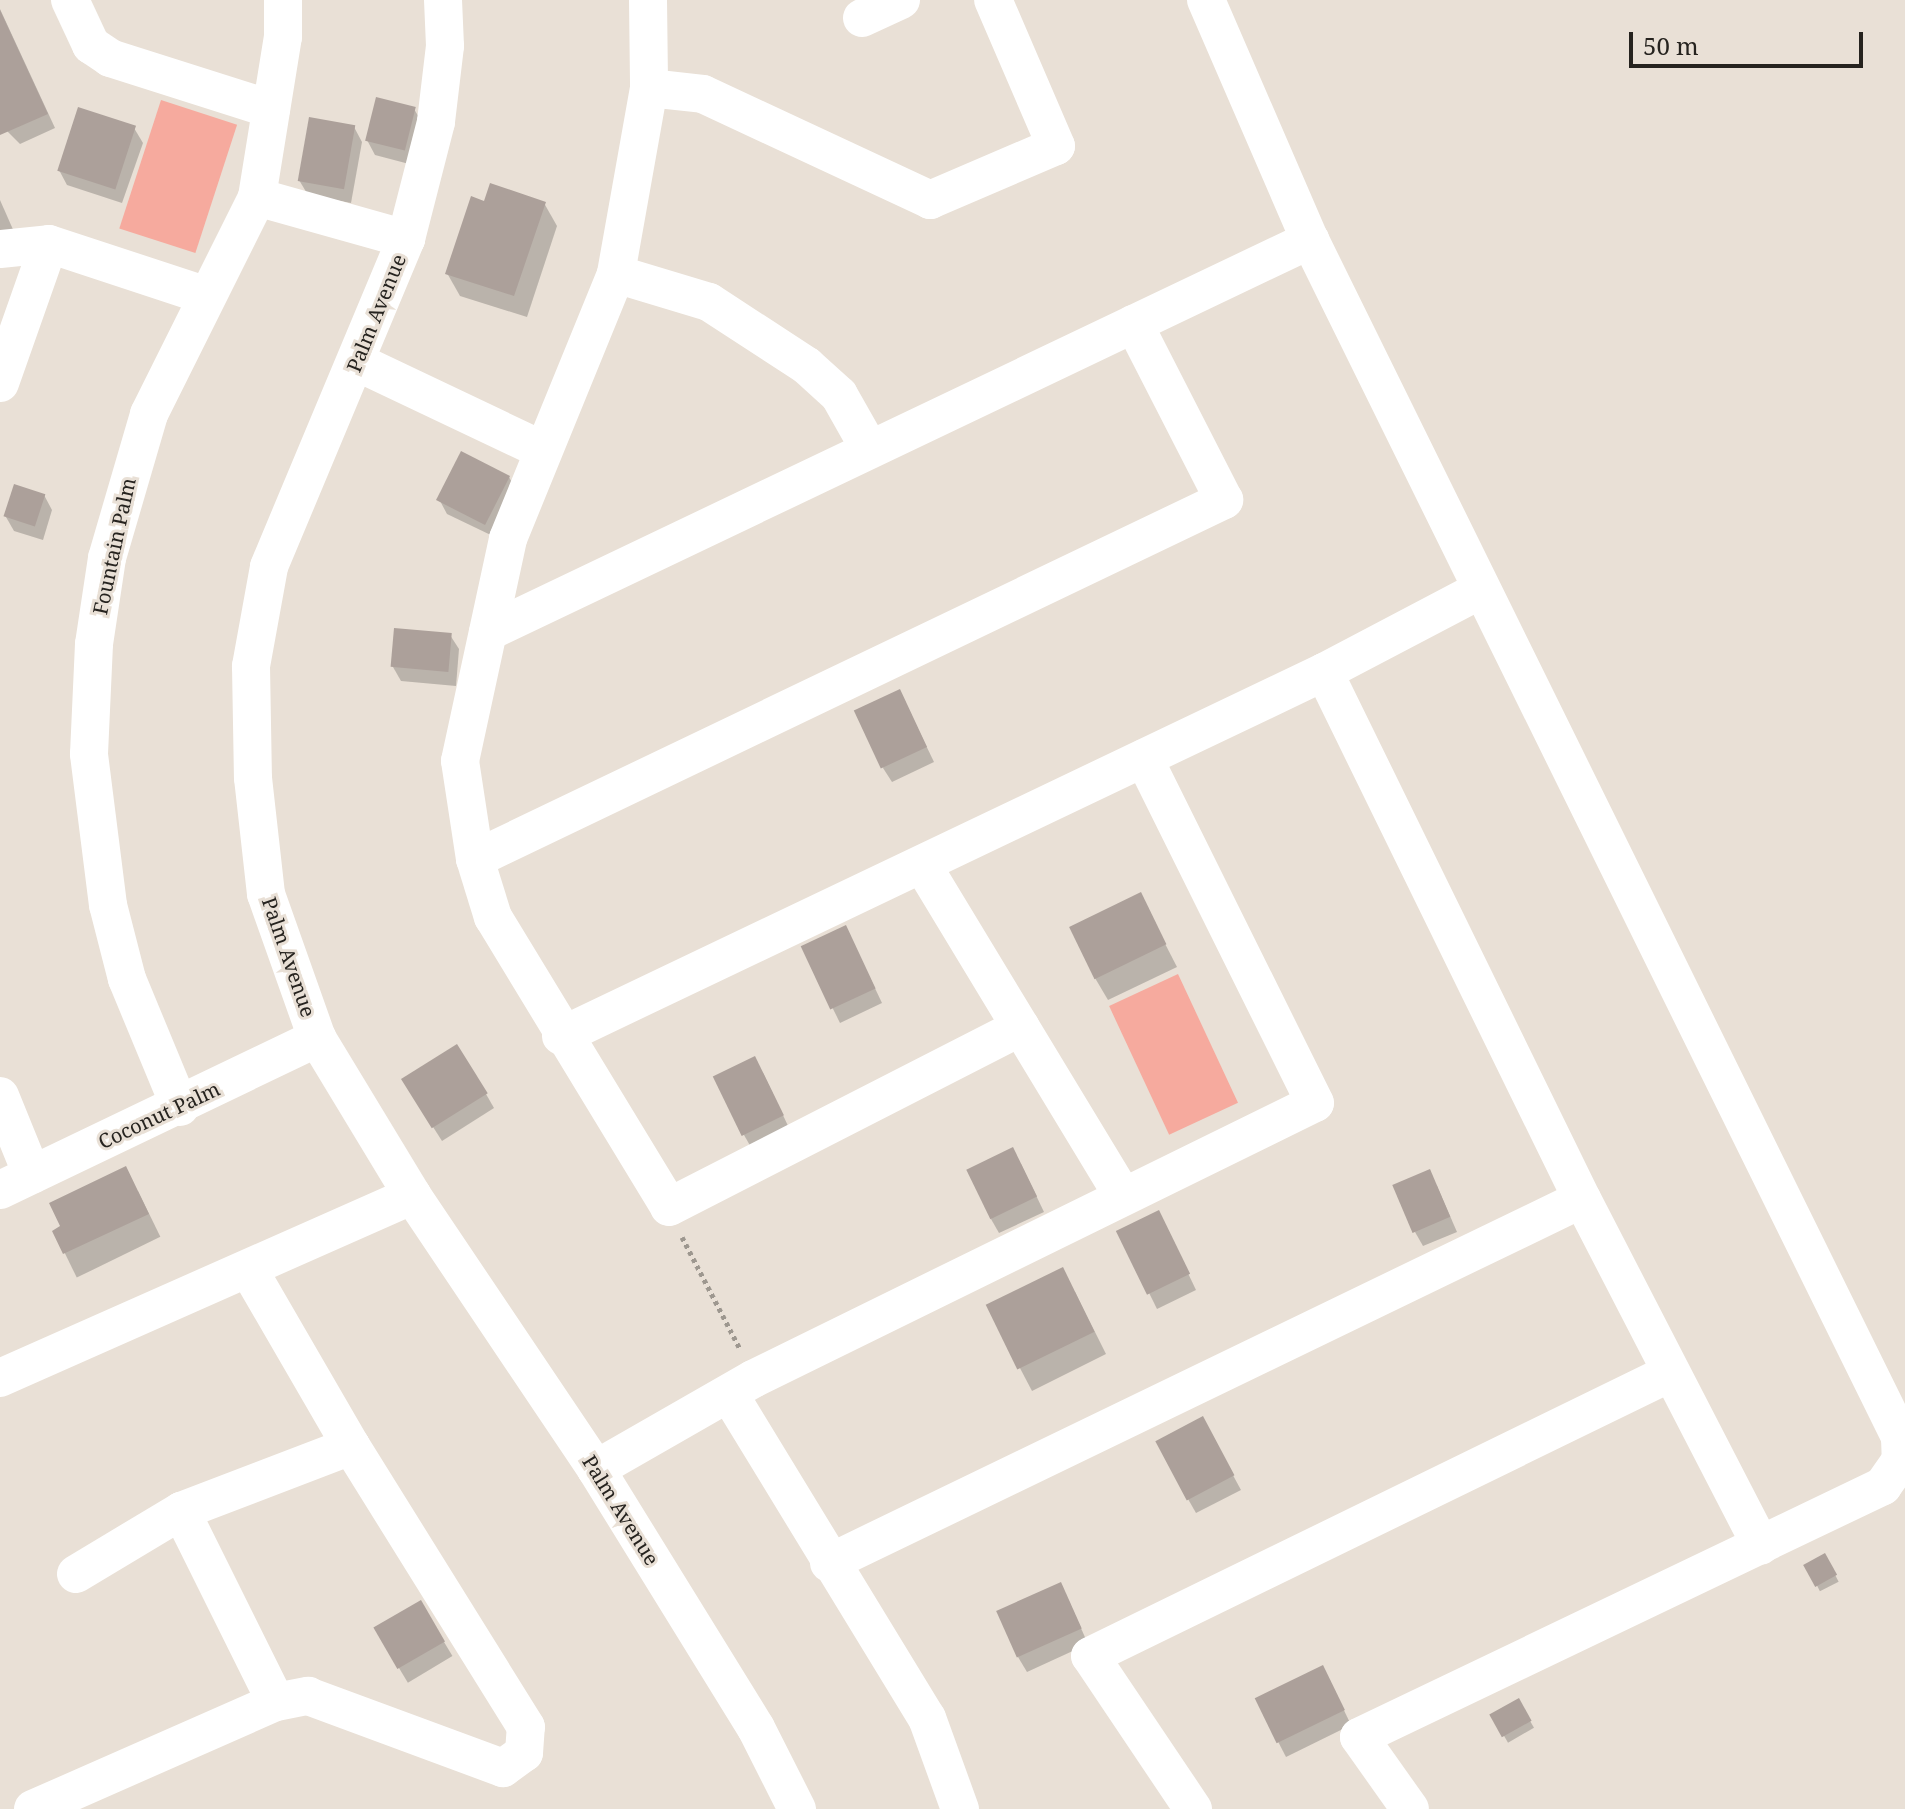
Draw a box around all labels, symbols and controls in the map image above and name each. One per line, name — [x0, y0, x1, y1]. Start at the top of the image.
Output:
scale bar — [1633, 16, 1867, 66]
text: 50 m — [1643, 29, 1699, 62]
street label: Palm Avenue — [341, 251, 411, 375]
street label: Fountain Palm — [88, 475, 140, 617]
street label: Palm Avenue — [257, 894, 321, 1020]
street label: Coconut Palm — [94, 1076, 224, 1154]
street label: Palm Avenue — [578, 1451, 664, 1569]

